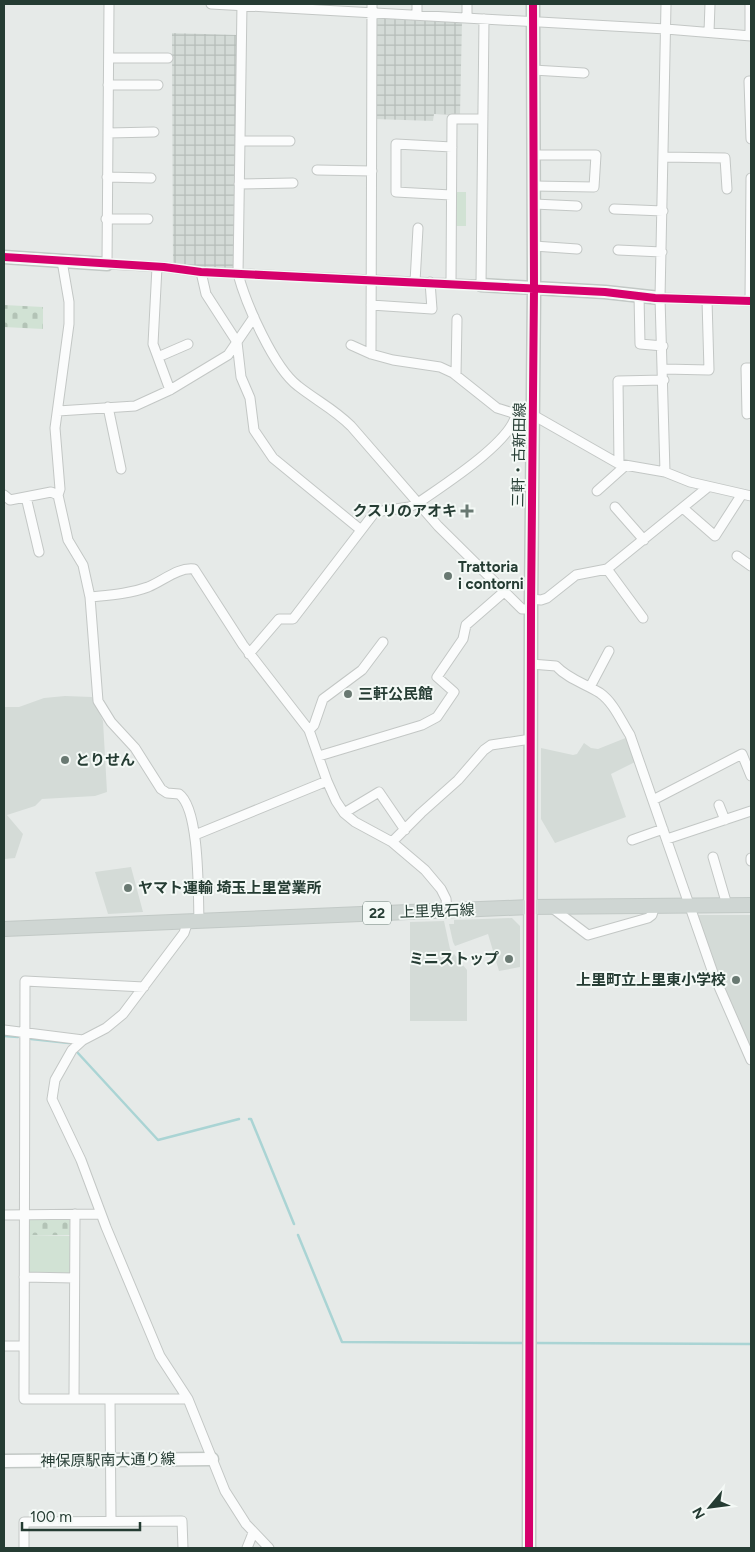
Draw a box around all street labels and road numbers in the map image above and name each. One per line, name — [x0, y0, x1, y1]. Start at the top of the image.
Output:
street label: 三軒・古新田線 — [509, 402, 529, 508]
road number: 22 — [363, 901, 391, 924]
street label: 上里鬼石線 — [399, 901, 475, 921]
street label: 神保原駅南大通り線 — [40, 1450, 176, 1470]

